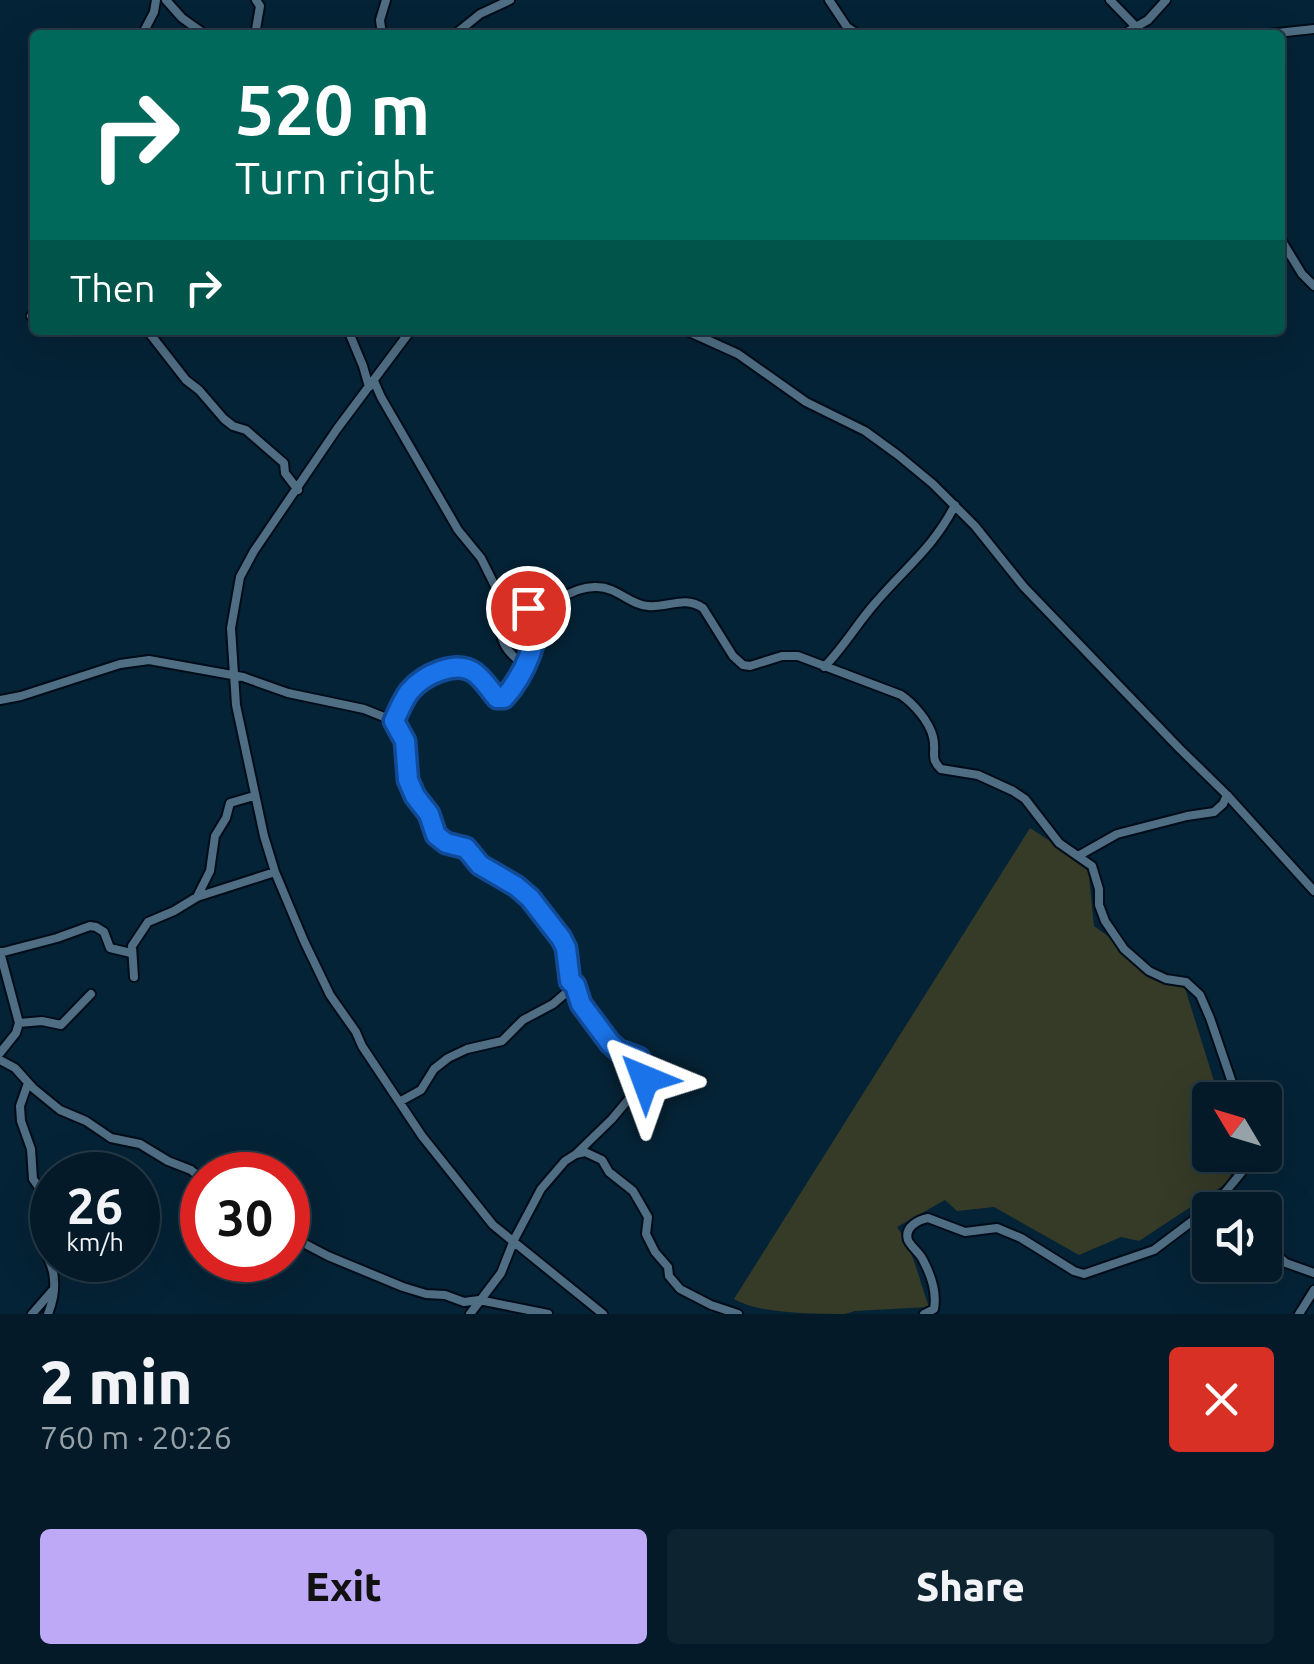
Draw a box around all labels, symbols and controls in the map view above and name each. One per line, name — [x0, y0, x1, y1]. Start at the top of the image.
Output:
icon: right — [70, 70, 200, 200]
text: 520 m — [235, 70, 430, 148]
text: Turn right — [235, 152, 435, 203]
icon: right — [176, 260, 231, 315]
text: Then — [70, 267, 156, 309]
pin — [486, 566, 571, 651]
icon: arrive — [501, 581, 556, 636]
position arrow — [593, 1027, 697, 1131]
north arrow — [1192, 1082, 1282, 1172]
map controls — [1192, 1082, 1282, 1282]
speed limit sign: 30 — [180, 1152, 310, 1282]
text: 26 — [67, 1177, 123, 1233]
button: sound — [1192, 1192, 1282, 1282]
text: km/h — [66, 1228, 124, 1256]
button: close — [1169, 1347, 1274, 1452]
text: 2 min — [40, 1348, 193, 1415]
text: 760 m · 20:26 — [40, 1419, 232, 1455]
button: Exit — [40, 1529, 647, 1644]
button: Share — [667, 1529, 1274, 1644]

